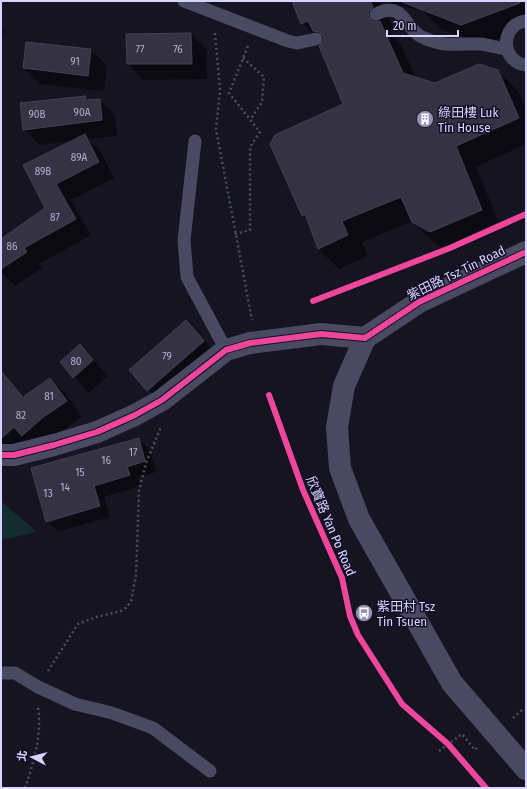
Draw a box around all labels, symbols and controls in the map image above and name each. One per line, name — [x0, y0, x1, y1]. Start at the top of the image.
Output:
scale bar — [387, 12, 458, 38]
text: 20 m — [393, 19, 417, 33]
house number: 77 — [136, 43, 145, 56]
house number: 76 — [173, 43, 183, 56]
house number: 91 — [70, 55, 80, 68]
place label: 綠田樓 Luk Tin House — [438, 105, 499, 135]
house number: 90A — [74, 106, 91, 119]
house number: 90B — [28, 108, 46, 121]
building icon: 綠田樓 Luk Tin House — [415, 109, 435, 129]
house number: 89A — [71, 151, 87, 164]
house number: 89B — [35, 165, 51, 178]
house number: 87 — [50, 211, 60, 224]
house number: 86 — [7, 240, 18, 253]
street label: 紫田路 Tsz Tin Road — [404, 243, 508, 303]
house number: 79 — [162, 350, 172, 363]
house number: 80 — [70, 355, 82, 368]
house number: 81 — [44, 390, 54, 403]
house number: 82 — [16, 409, 26, 422]
house number: 17 — [129, 446, 138, 459]
house number: 16 — [101, 454, 111, 467]
house number: 15 — [75, 466, 85, 479]
street label: 欣寶路 Yan Po Road — [303, 474, 359, 578]
house number: 14 — [60, 481, 70, 494]
house number: 13 — [43, 487, 53, 500]
place label: 紫田村 Tsz Tin Tsuen — [377, 599, 435, 629]
bus stop icon: 紫田村 Tsz Tin Tsuen — [354, 603, 374, 623]
north arrow — [12, 737, 52, 777]
text: 北 — [15, 750, 30, 762]

